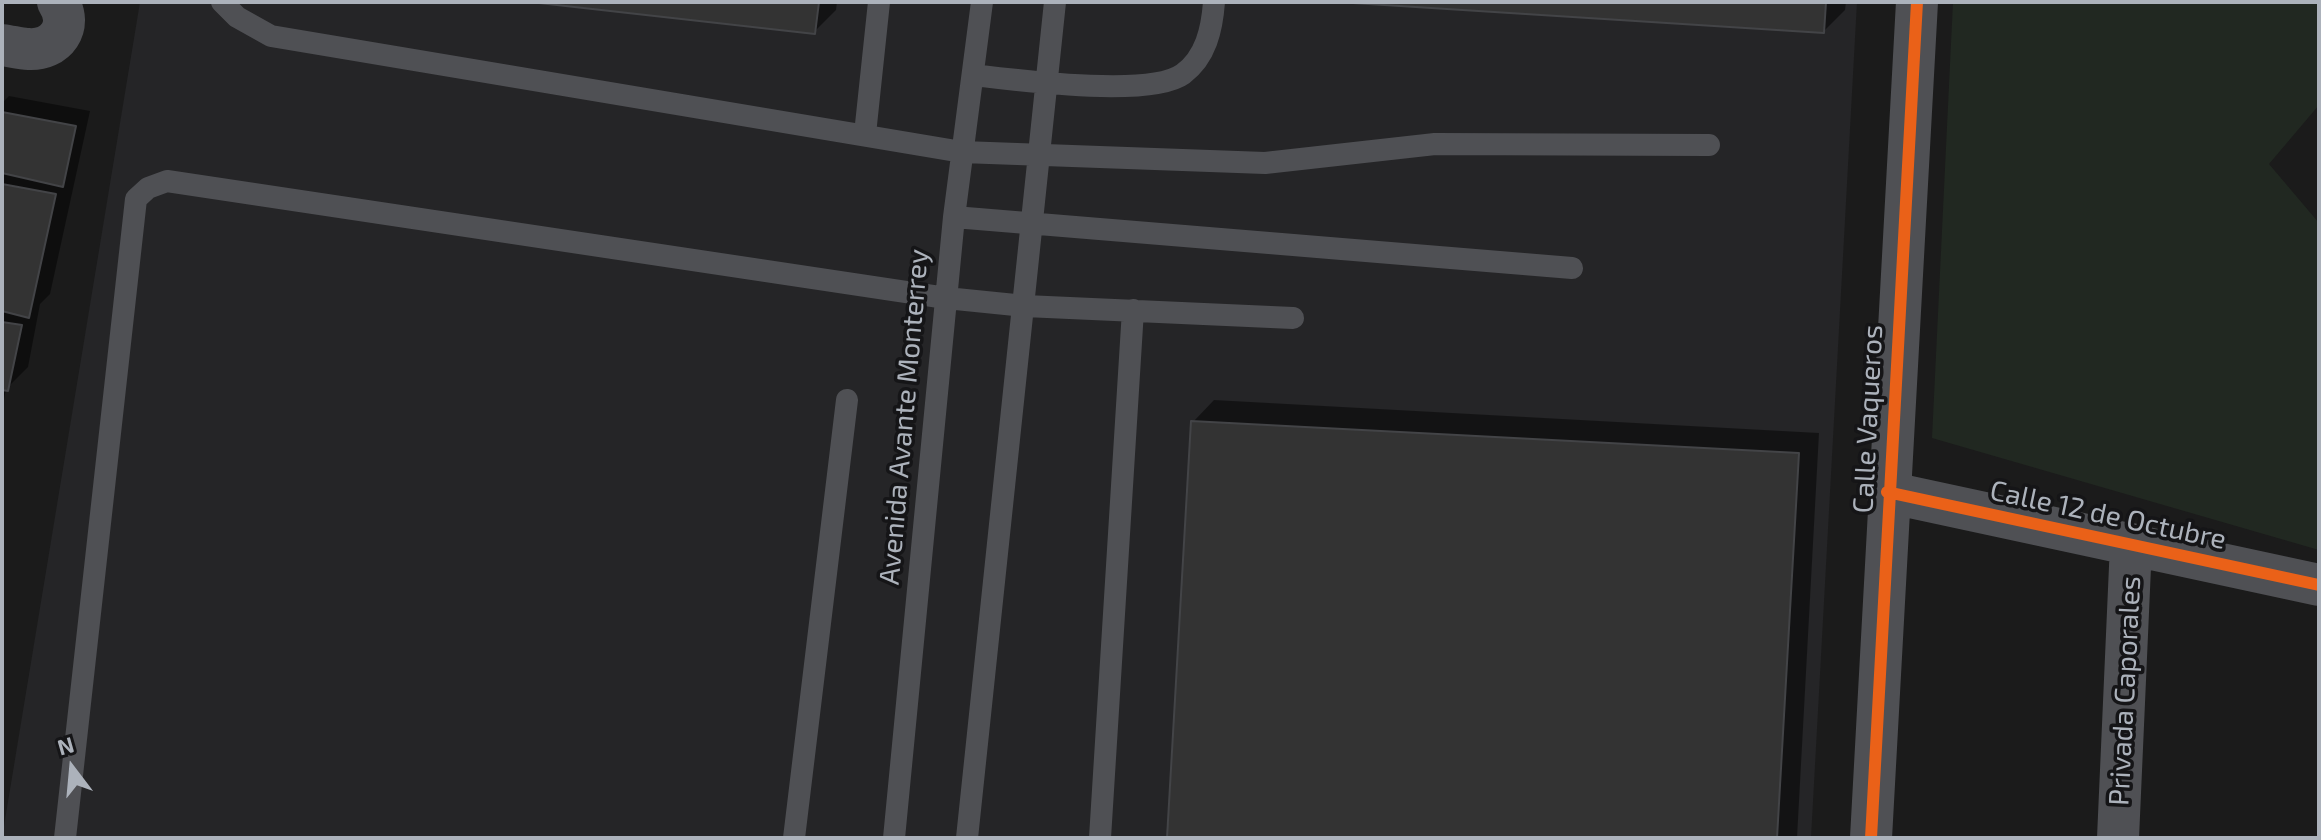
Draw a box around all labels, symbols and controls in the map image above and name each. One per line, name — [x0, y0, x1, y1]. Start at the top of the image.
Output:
street label: Avenida Avante Monterrey — [873, 248, 935, 586]
street label: Calle Vaqueros — [1846, 324, 1890, 514]
street label: Calle 12 de Octubre — [1987, 474, 2229, 556]
street label: Privada Caporales — [2102, 575, 2148, 807]
north arrow — [32, 728, 112, 808]
text: N — [54, 730, 77, 760]

